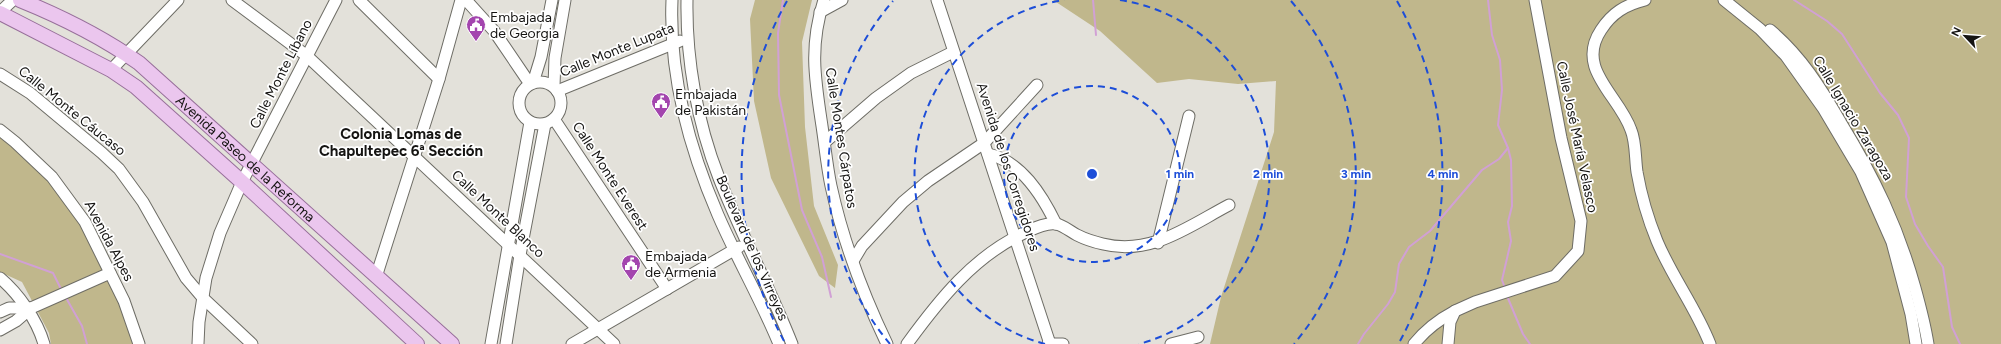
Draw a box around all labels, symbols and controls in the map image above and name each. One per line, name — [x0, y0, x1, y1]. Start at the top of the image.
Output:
place label: Embajada de Georgia — [490, 9, 559, 42]
public building icon: Embajada de Georgia — [465, 14, 487, 42]
street label: Calle Monte Líbano — [246, 16, 316, 132]
north arrow — [1945, 16, 1985, 56]
street label: Calle Monte Lupata — [557, 19, 677, 81]
text: N — [1949, 25, 1964, 39]
street label: Calle Ignacio Zaragoza — [1809, 53, 1897, 183]
street label: Calle José María Velasco — [1553, 60, 1601, 214]
street label: Calle Monte Cáucaso — [15, 63, 129, 159]
street label: Calle Montes Cárpatos — [821, 66, 861, 210]
street label: Avenida de los Corregidores — [973, 80, 1043, 254]
place label: Embajada de Pakistán — [675, 86, 746, 119]
public building icon: Embajada de Pakistán — [650, 91, 672, 119]
street label: Avenida Paseo de la Reforma — [172, 92, 319, 225]
street label: Calle Monte Everest — [569, 119, 651, 233]
district label: Colonia Lomas de Chapultepec 6ª Sección — [319, 125, 483, 160]
street label: Calle Monte Blanco — [448, 167, 548, 261]
centre of rings — [1085, 167, 1099, 181]
text: 1 min — [1166, 167, 1194, 181]
text: 2 min — [1253, 167, 1283, 181]
text: 3 min — [1341, 167, 1371, 181]
text: 4 min — [1428, 167, 1459, 181]
street label: Boulevard de los Virreyes — [712, 173, 792, 323]
street label: Avenida Alpes — [81, 198, 137, 284]
place label: Embajada de Armenia — [645, 248, 716, 281]
public building icon: Embajada de Armenia — [620, 253, 642, 281]

